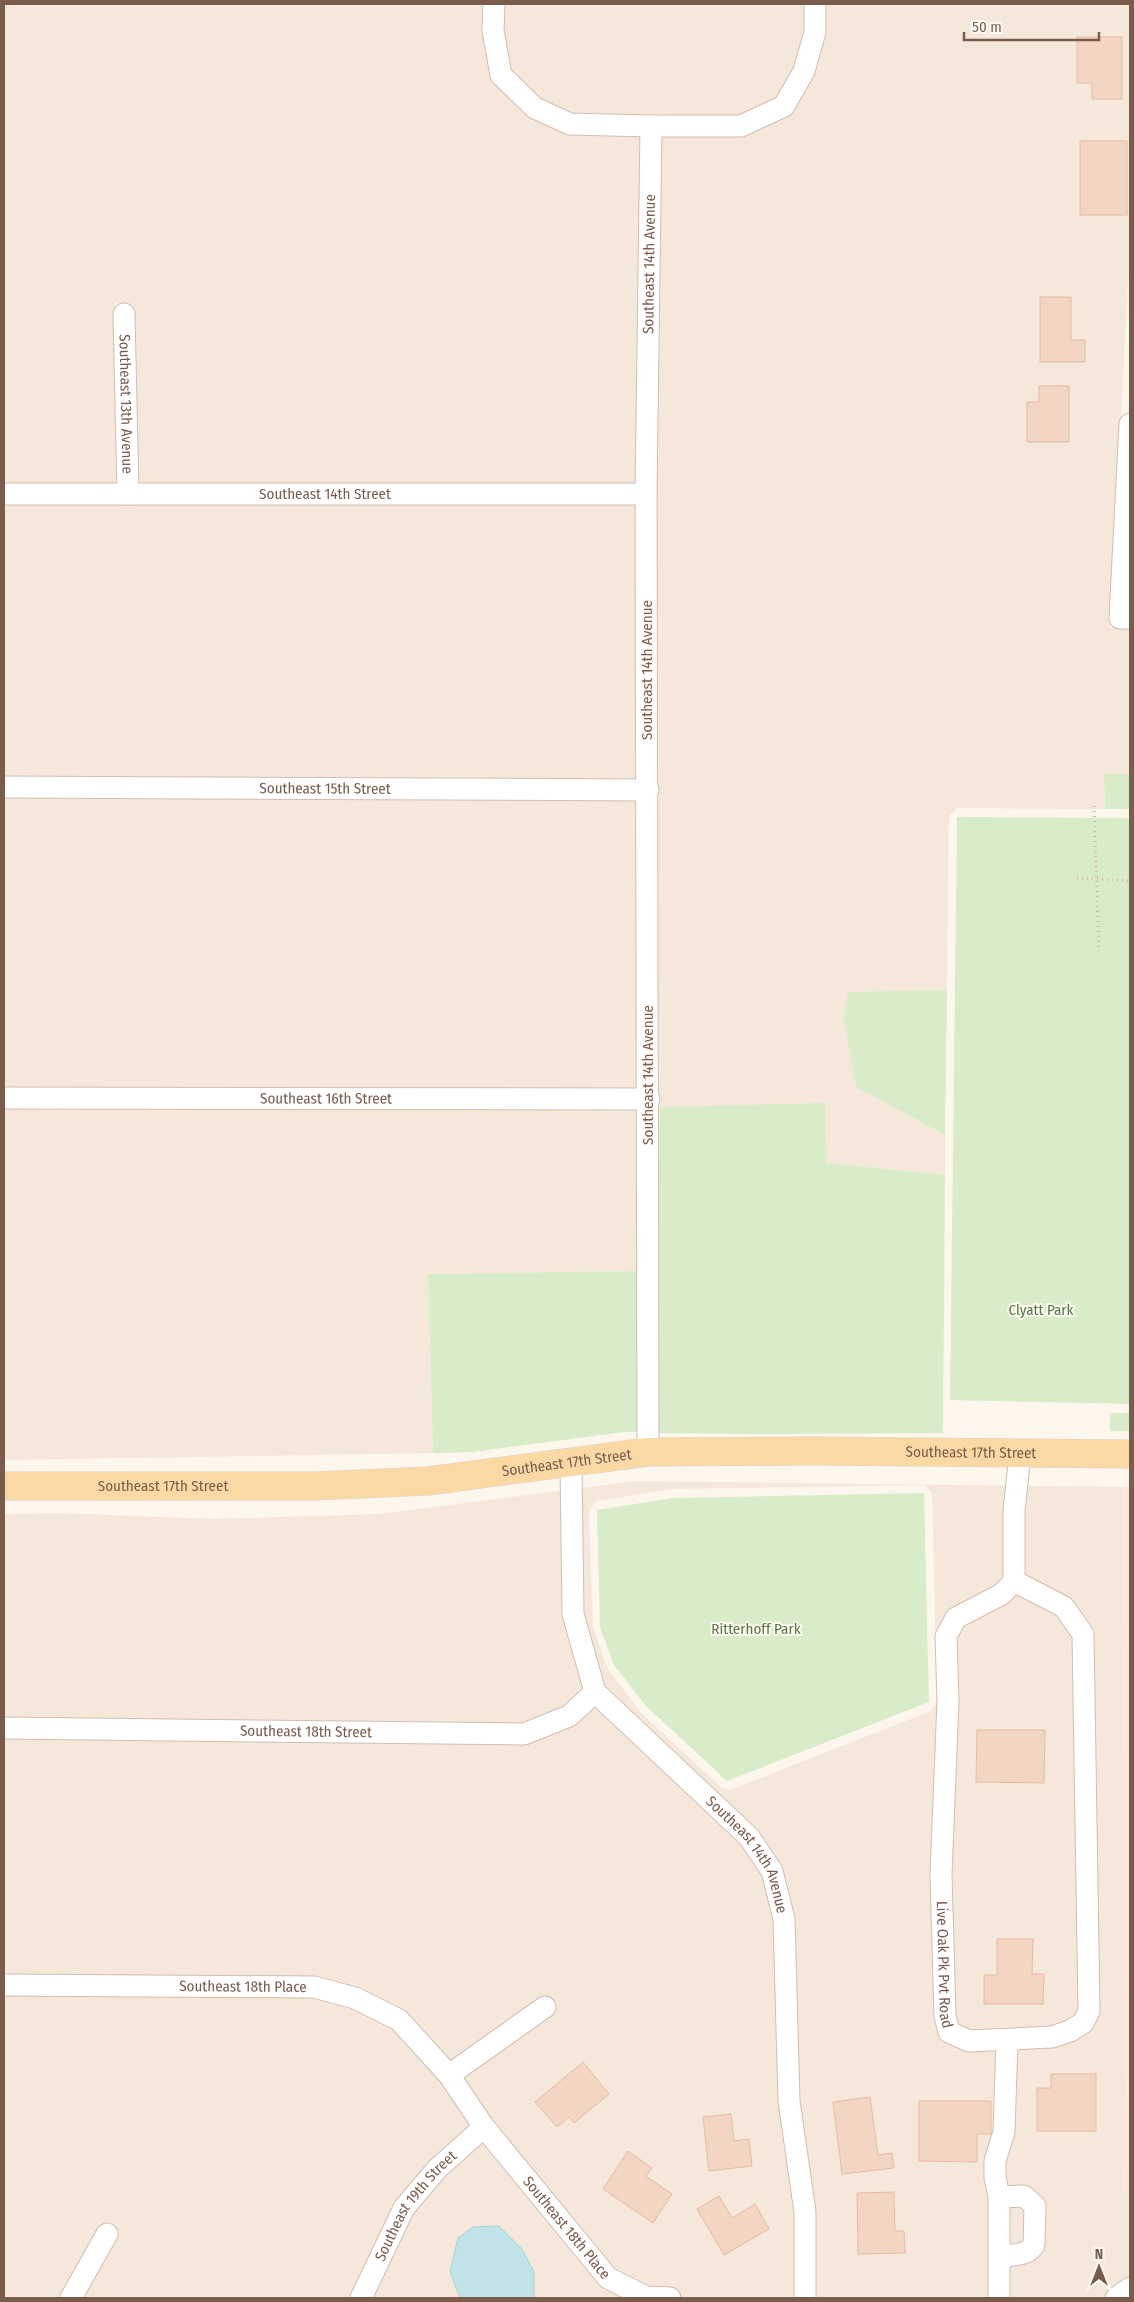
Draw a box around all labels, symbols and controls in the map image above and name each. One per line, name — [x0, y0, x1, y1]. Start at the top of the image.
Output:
scale bar — [964, 10, 1099, 42]
text: 50 m — [972, 18, 1002, 36]
street label: Southeast 14th Avenue — [639, 194, 659, 334]
street label: Southeast 13th Avenue — [115, 334, 137, 474]
street label: Southeast 14th Street — [259, 485, 391, 503]
street label: Southeast 14th Avenue — [638, 600, 656, 740]
street label: Southeast 15th Street — [259, 779, 391, 798]
street label: Southeast 14th Avenue — [639, 1005, 657, 1145]
street label: Southeast 16th Street — [260, 1089, 392, 1108]
park label: Clyatt Park — [1008, 1301, 1074, 1319]
street label: Southeast 17th Street — [906, 1443, 1036, 1462]
street label: Southeast 17th Street — [501, 1445, 633, 1480]
street label: Southeast 17th Street — [98, 1477, 228, 1495]
park label: Ritterhoff Park — [711, 1620, 801, 1638]
street label: Southeast 18th Street — [240, 1722, 372, 1741]
street label: Southeast 14th Avenue — [702, 1792, 791, 1915]
street label: Live Oak Pk Pvt Road — [933, 1901, 957, 2030]
street label: Southeast 18th Place — [179, 1977, 307, 1996]
street label: Southeast 19th Street — [371, 2147, 460, 2264]
street label: Southeast 18th Place — [519, 2173, 614, 2283]
north arrow — [1074, 2242, 1124, 2292]
text: N — [1095, 2246, 1103, 2263]

